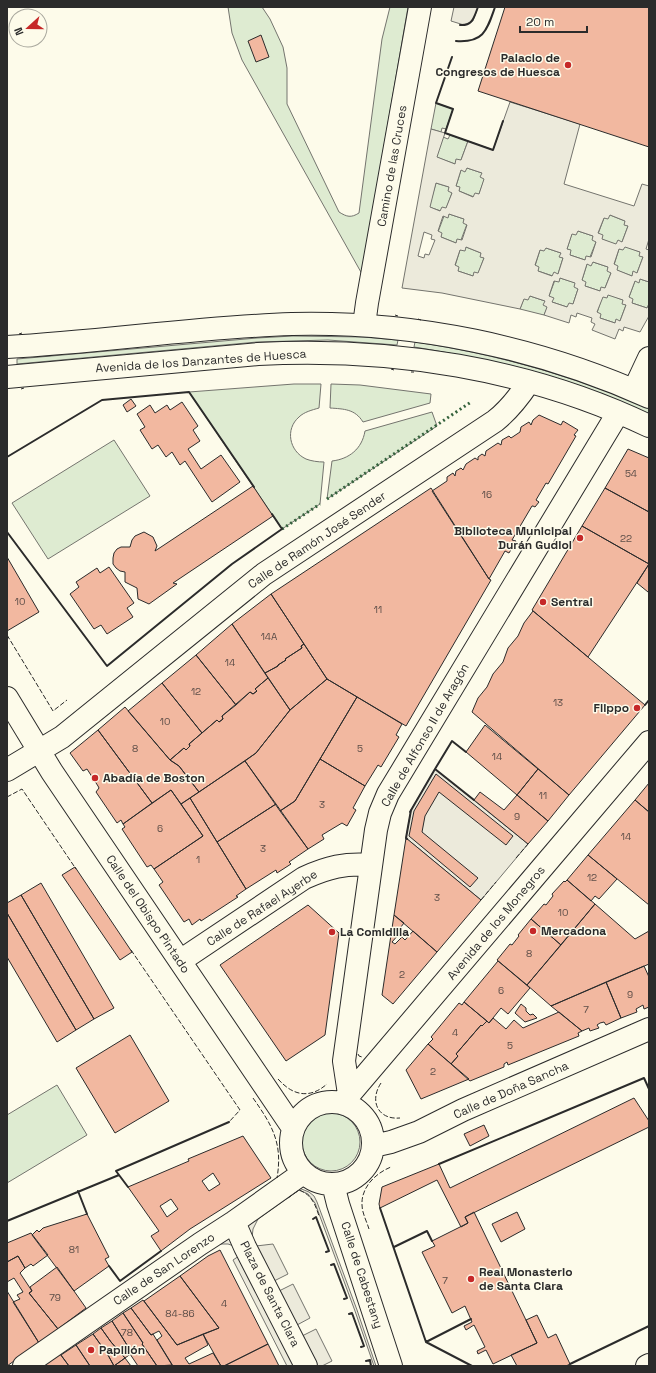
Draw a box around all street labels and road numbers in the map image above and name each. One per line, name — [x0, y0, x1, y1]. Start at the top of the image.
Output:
street label: Camino de las Cruces — [373, 104, 411, 228]
street label: Avenida de los Danzantes de Huesca — [95, 346, 307, 376]
street label: Calle de Ramón José Sender — [245, 487, 389, 592]
street label: Calle de Alfonso II de Aragón — [377, 660, 473, 810]
street label: Calle del Obispo Pintado — [102, 852, 194, 976]
street label: Avenida de los Monegros — [443, 863, 549, 983]
street label: Calle de Rafael Ayerbe — [204, 866, 320, 950]
street label: Calle de Doña Sancha — [451, 1057, 571, 1123]
street label: Calle de Cabestany — [337, 1220, 387, 1330]
street label: Calle de San Lorenzo — [110, 1229, 218, 1309]
street label: Plaza de Santa Clara — [236, 1238, 304, 1350]

